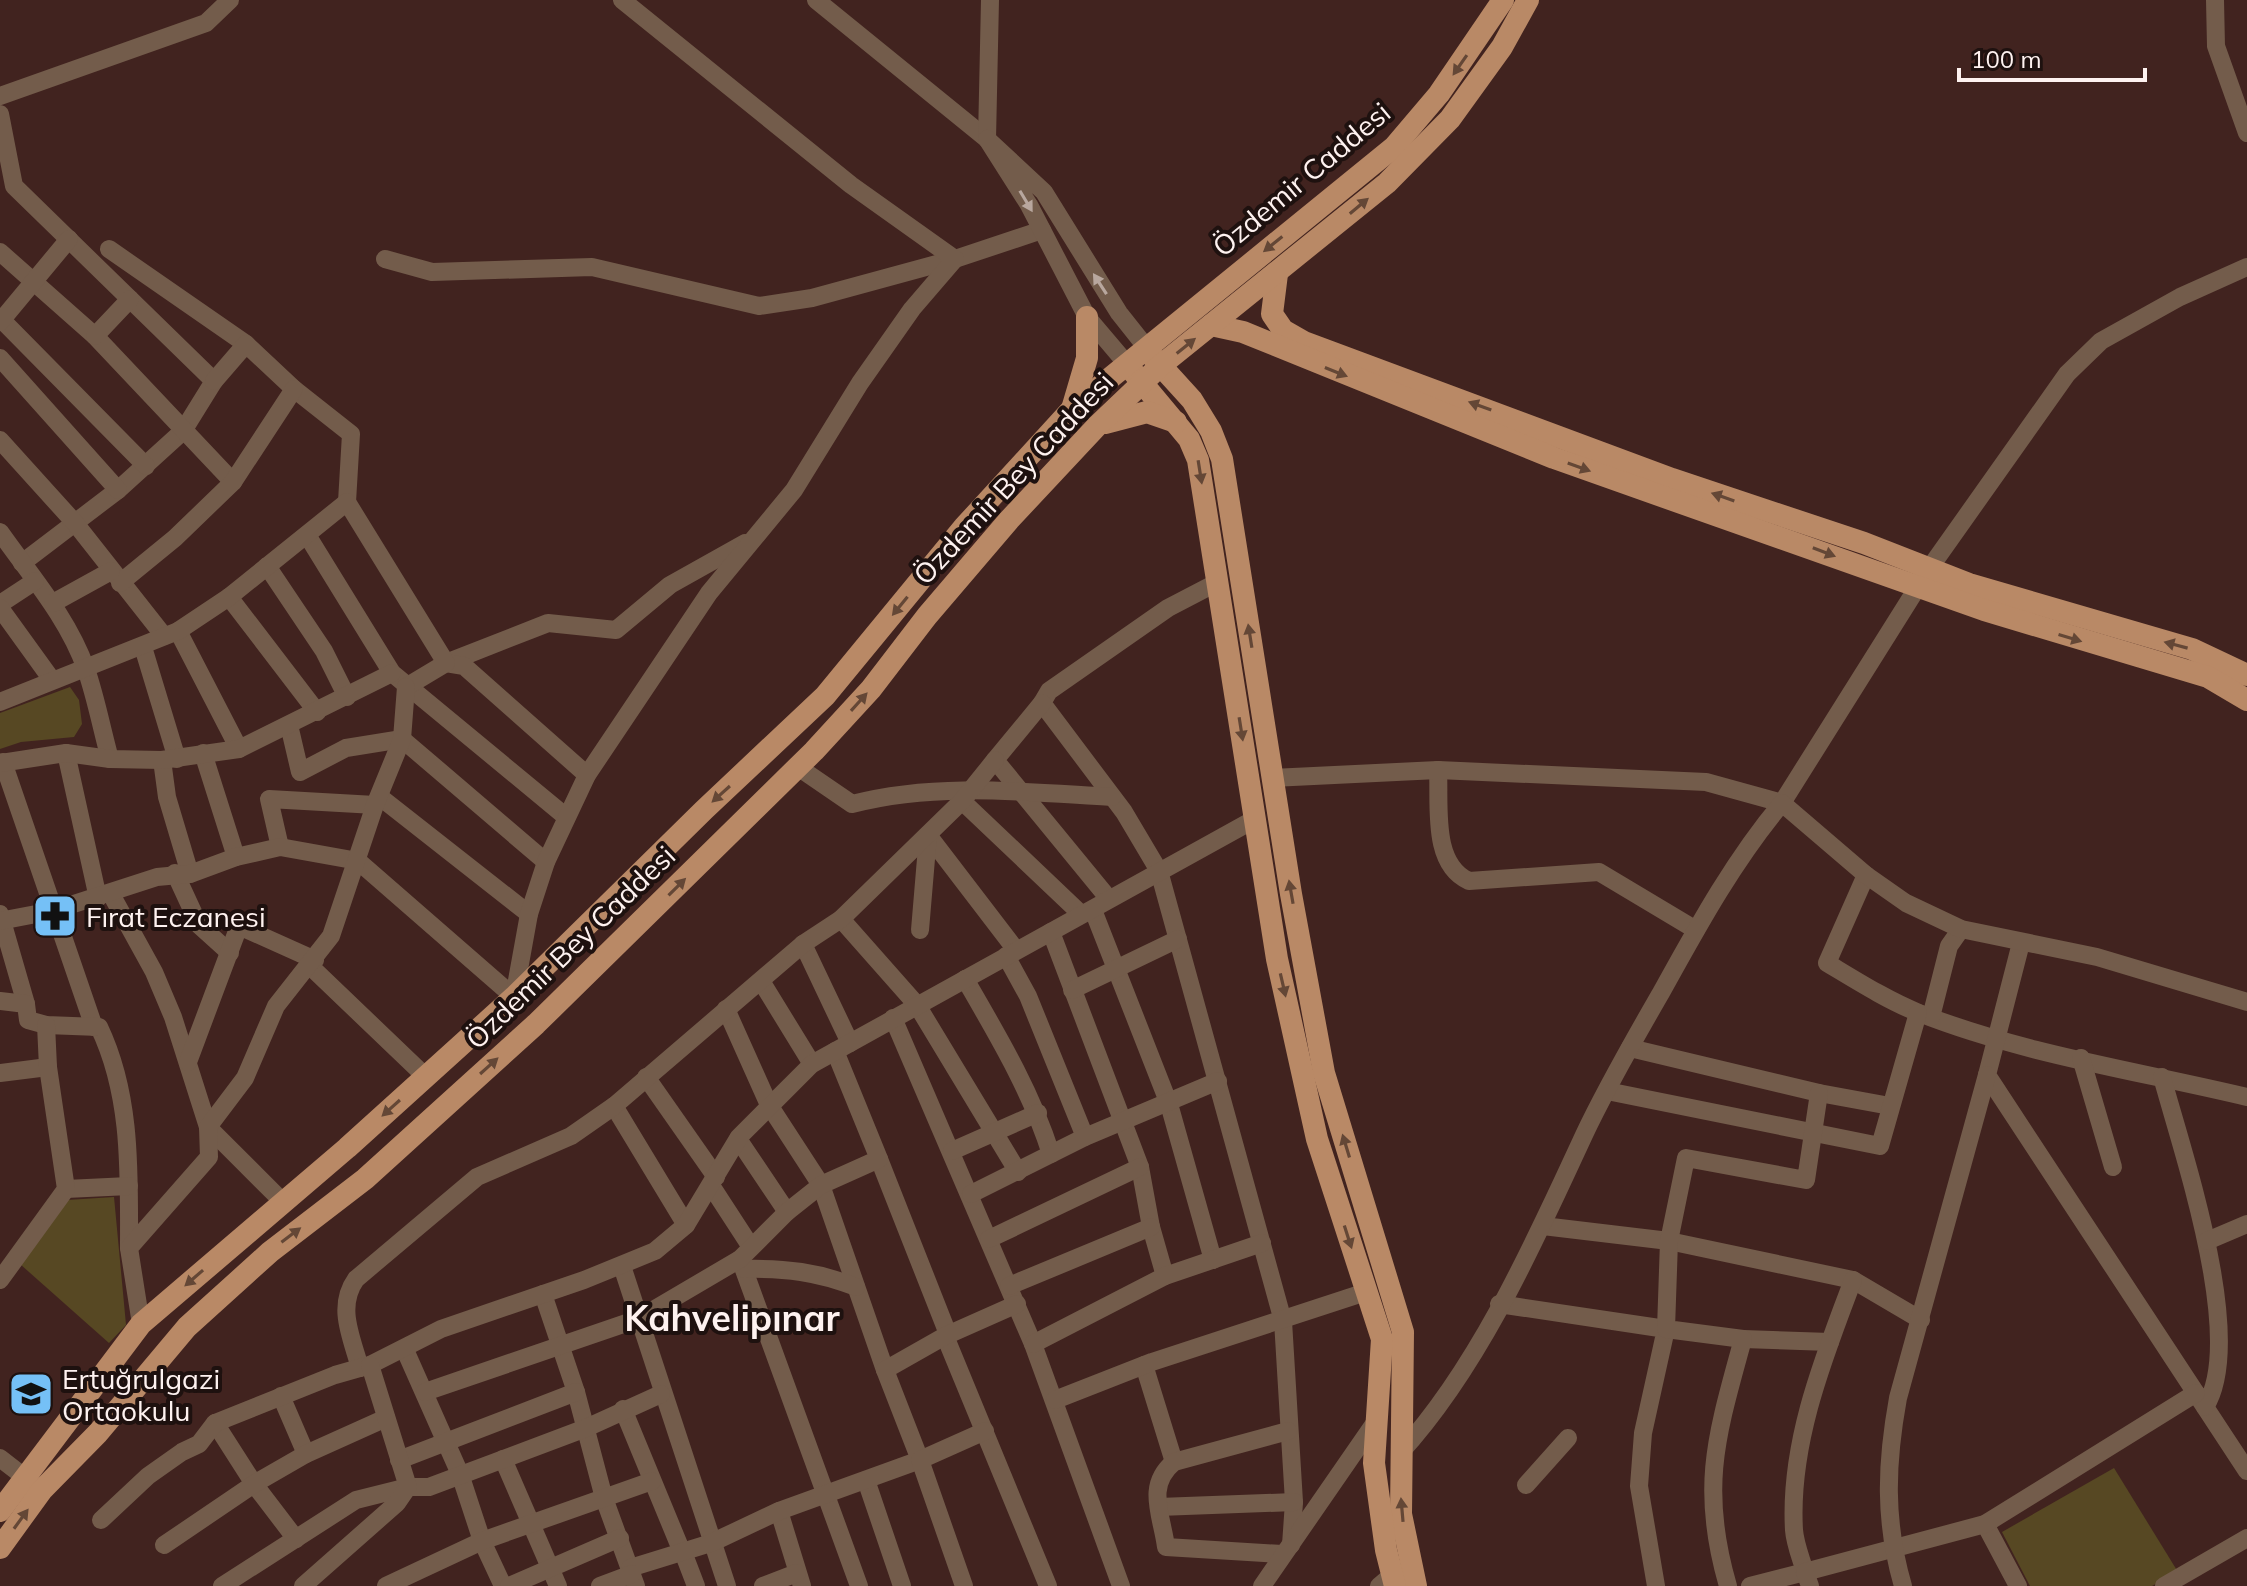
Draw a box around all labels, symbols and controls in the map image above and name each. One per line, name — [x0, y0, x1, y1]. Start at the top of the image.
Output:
scale bar — [1959, 32, 2145, 82]
text: 100 m — [1971, 44, 2042, 74]
one-way arrow — [1452, 54, 1468, 75]
street label: Özdemir Caddesi — [1205, 94, 1397, 264]
one-way arrow — [1019, 190, 1033, 212]
one-way arrow — [1349, 198, 1369, 215]
one-way arrow — [1264, 235, 1284, 252]
one-way arrow — [1093, 274, 1108, 295]
one-way arrow — [1176, 338, 1196, 355]
street label: Özdemir Bey Caddesi — [905, 364, 1121, 592]
one-way arrow — [1324, 366, 1348, 379]
one-way arrow — [1467, 399, 1491, 412]
one-way arrow — [1194, 460, 1206, 485]
one-way arrow — [1567, 461, 1591, 473]
one-way arrow — [1711, 490, 1735, 502]
one-way arrow — [1812, 546, 1836, 559]
one-way arrow — [892, 596, 909, 616]
one-way arrow — [1243, 623, 1256, 648]
one-way arrow — [2058, 632, 2082, 644]
one-way arrow — [2163, 638, 2188, 650]
one-way arrow — [850, 692, 868, 711]
one-way arrow — [1235, 717, 1248, 742]
one-way arrow — [712, 785, 732, 802]
street label: Özdemir Bey Caddesi — [458, 838, 682, 1056]
one-way arrow — [667, 878, 686, 897]
one-way arrow — [1284, 880, 1296, 905]
pharmacy icon: Fırat Eczanesi — [31, 892, 79, 940]
place label: Fırat Eczanesi — [86, 899, 266, 934]
one-way arrow — [1277, 973, 1289, 998]
one-way arrow — [479, 1058, 498, 1076]
one-way arrow — [382, 1099, 401, 1117]
one-way arrow — [1339, 1134, 1352, 1158]
one-way arrow — [1342, 1225, 1355, 1249]
one-way arrow — [281, 1228, 302, 1244]
one-way arrow — [185, 1269, 205, 1286]
district label: Kahvelipınar — [624, 1295, 841, 1340]
place label: Ertuğrulgazi Ortaokulu — [62, 1361, 220, 1428]
school or university icon: Ertuğrulgazi Ortaokulu — [7, 1370, 55, 1418]
one-way arrow — [1395, 1497, 1408, 1522]
one-way arrow — [13, 1509, 28, 1530]

